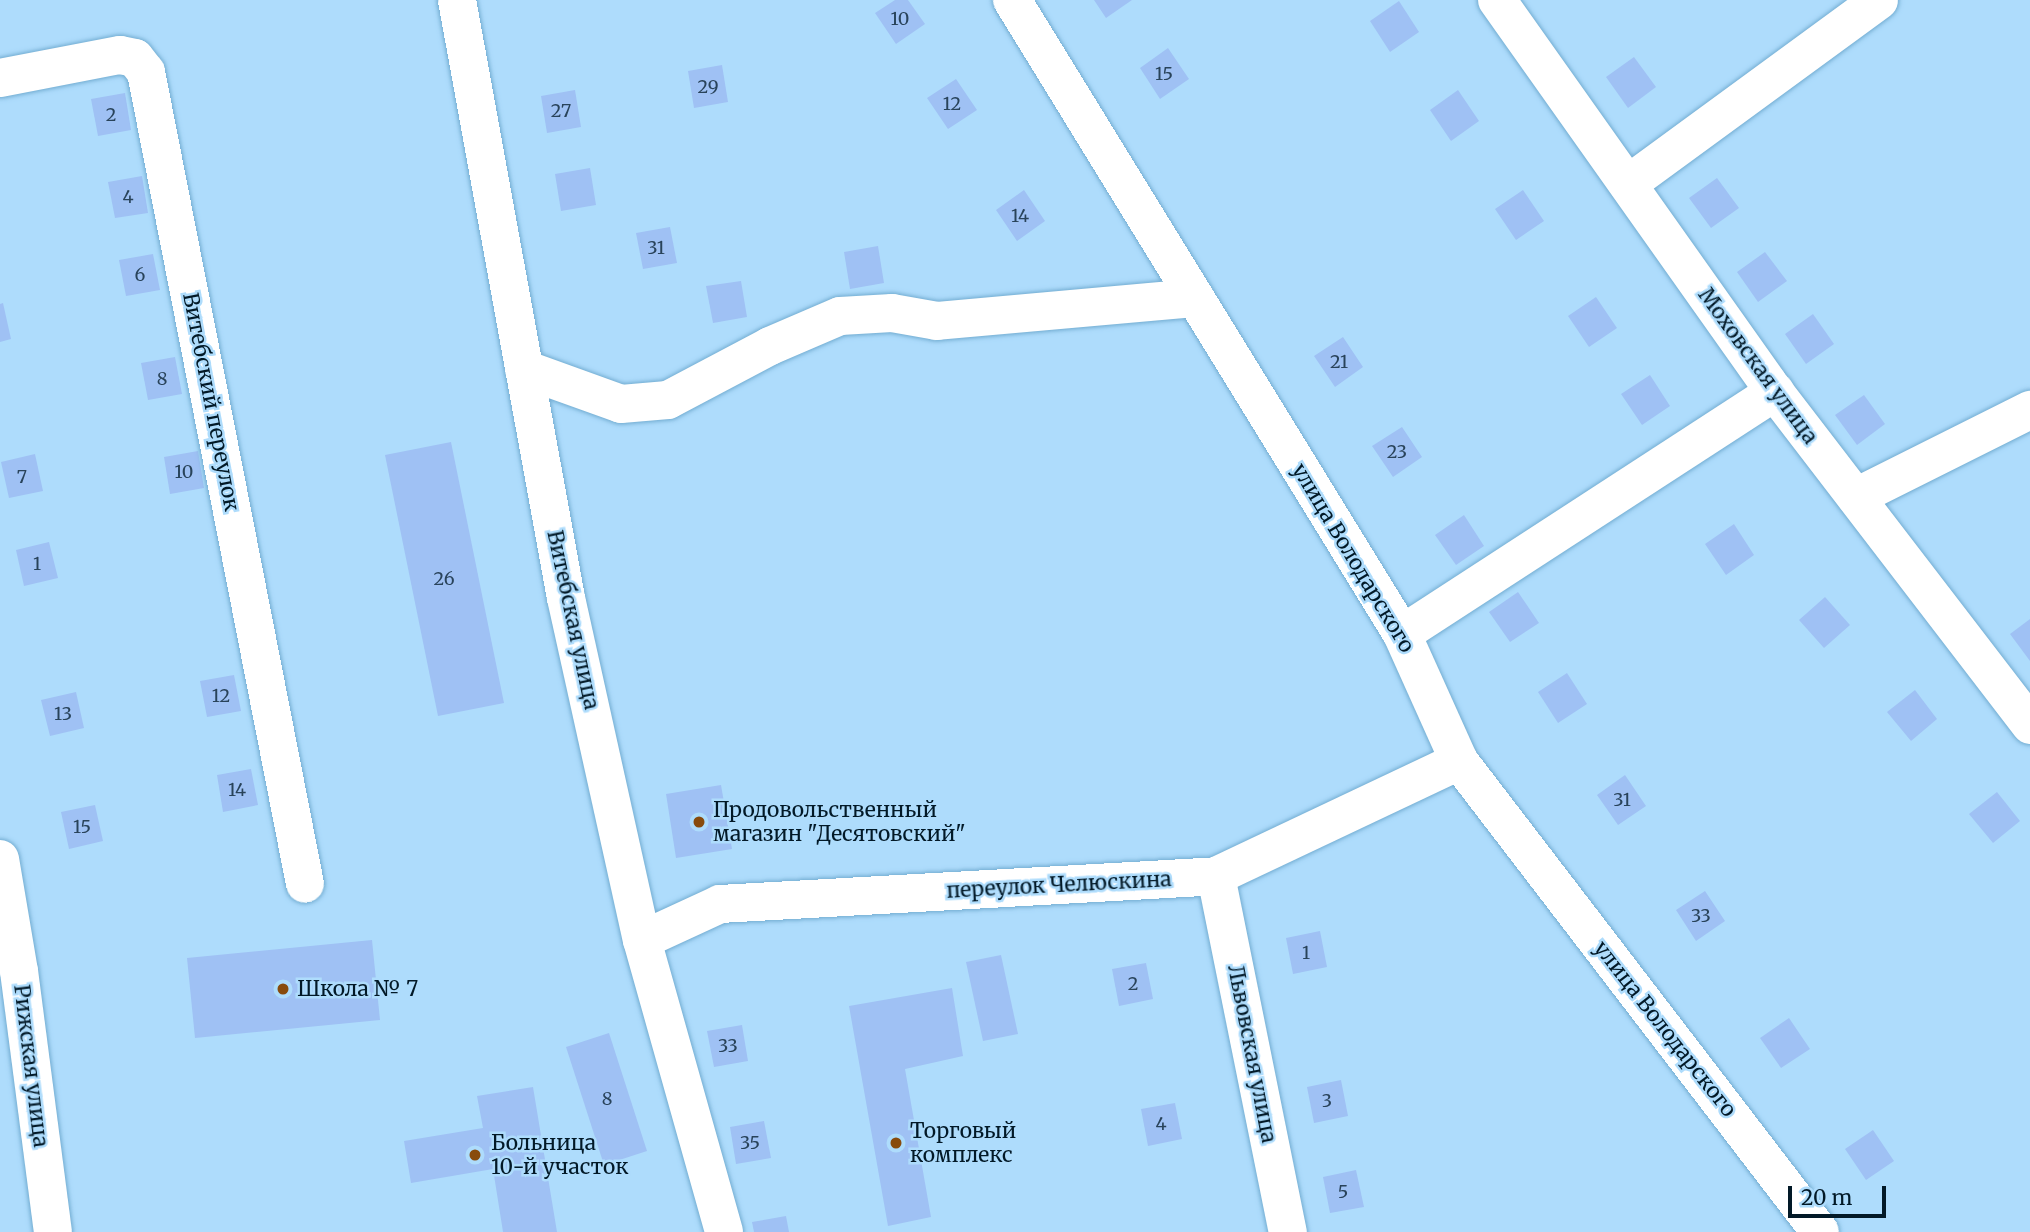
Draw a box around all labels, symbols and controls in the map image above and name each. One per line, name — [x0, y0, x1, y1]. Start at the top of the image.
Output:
house number: 10 — [891, 8, 909, 30]
house number: 15 — [1155, 63, 1173, 85]
house number: 29 — [697, 76, 719, 98]
house number: 12 — [943, 93, 961, 115]
house number: 27 — [551, 100, 571, 122]
house number: 2 — [106, 104, 116, 126]
house number: 4 — [122, 186, 134, 208]
house number: 14 — [1011, 205, 1029, 227]
house number: 31 — [647, 237, 665, 259]
house number: 6 — [135, 264, 145, 286]
street label: Моховская улица — [1693, 283, 1823, 449]
street label: Витебский переулок — [177, 291, 245, 513]
house number: 21 — [1330, 351, 1348, 373]
house number: 8 — [157, 368, 167, 390]
house number: 23 — [1387, 441, 1407, 463]
street label: улица Володарского — [1287, 459, 1419, 657]
house number: 10 — [175, 461, 193, 483]
house number: 7 — [17, 466, 27, 488]
street label: Витебская улица — [542, 528, 604, 712]
house number: 1 — [33, 553, 41, 575]
house number: 26 — [433, 568, 455, 590]
house number: 12 — [212, 685, 230, 707]
house number: 13 — [54, 703, 72, 725]
house number: 14 — [228, 779, 246, 801]
house number: 31 — [1613, 789, 1631, 811]
place label: Продовольственный магазин "Деcятовский" — [713, 797, 966, 847]
marker: Продовольственный магазин "Деcятовский" — [691, 814, 707, 830]
house number: 15 — [73, 816, 91, 838]
street label: переулок Челюскина — [946, 867, 1172, 903]
house number: 33 — [1691, 905, 1711, 927]
street label: улица Володарского — [1589, 936, 1741, 1122]
house number: 1 — [1302, 942, 1310, 964]
street label: Львовская улица — [1222, 963, 1282, 1145]
house number: 2 — [1128, 973, 1138, 995]
place label: Школа № 7 — [297, 976, 418, 1002]
marker: Школа № 7 — [275, 981, 291, 997]
street label: Рижская улица — [9, 983, 53, 1149]
house number: 33 — [718, 1035, 738, 1057]
house number: 8 — [602, 1088, 612, 1110]
house number: 3 — [1322, 1090, 1332, 1112]
house number: 4 — [1155, 1113, 1167, 1135]
place label: Торговый комплекс — [910, 1118, 1016, 1168]
place label: Больница 10-й участок — [491, 1130, 628, 1180]
house number: 35 — [740, 1132, 760, 1154]
marker: Торговый комплекс — [888, 1135, 904, 1151]
marker: Больница 10-й участок — [465, 1145, 485, 1165]
scale bar — [1792, 1172, 1890, 1216]
house number: 5 — [1338, 1181, 1348, 1203]
text: 20 m — [1801, 1184, 1852, 1211]

